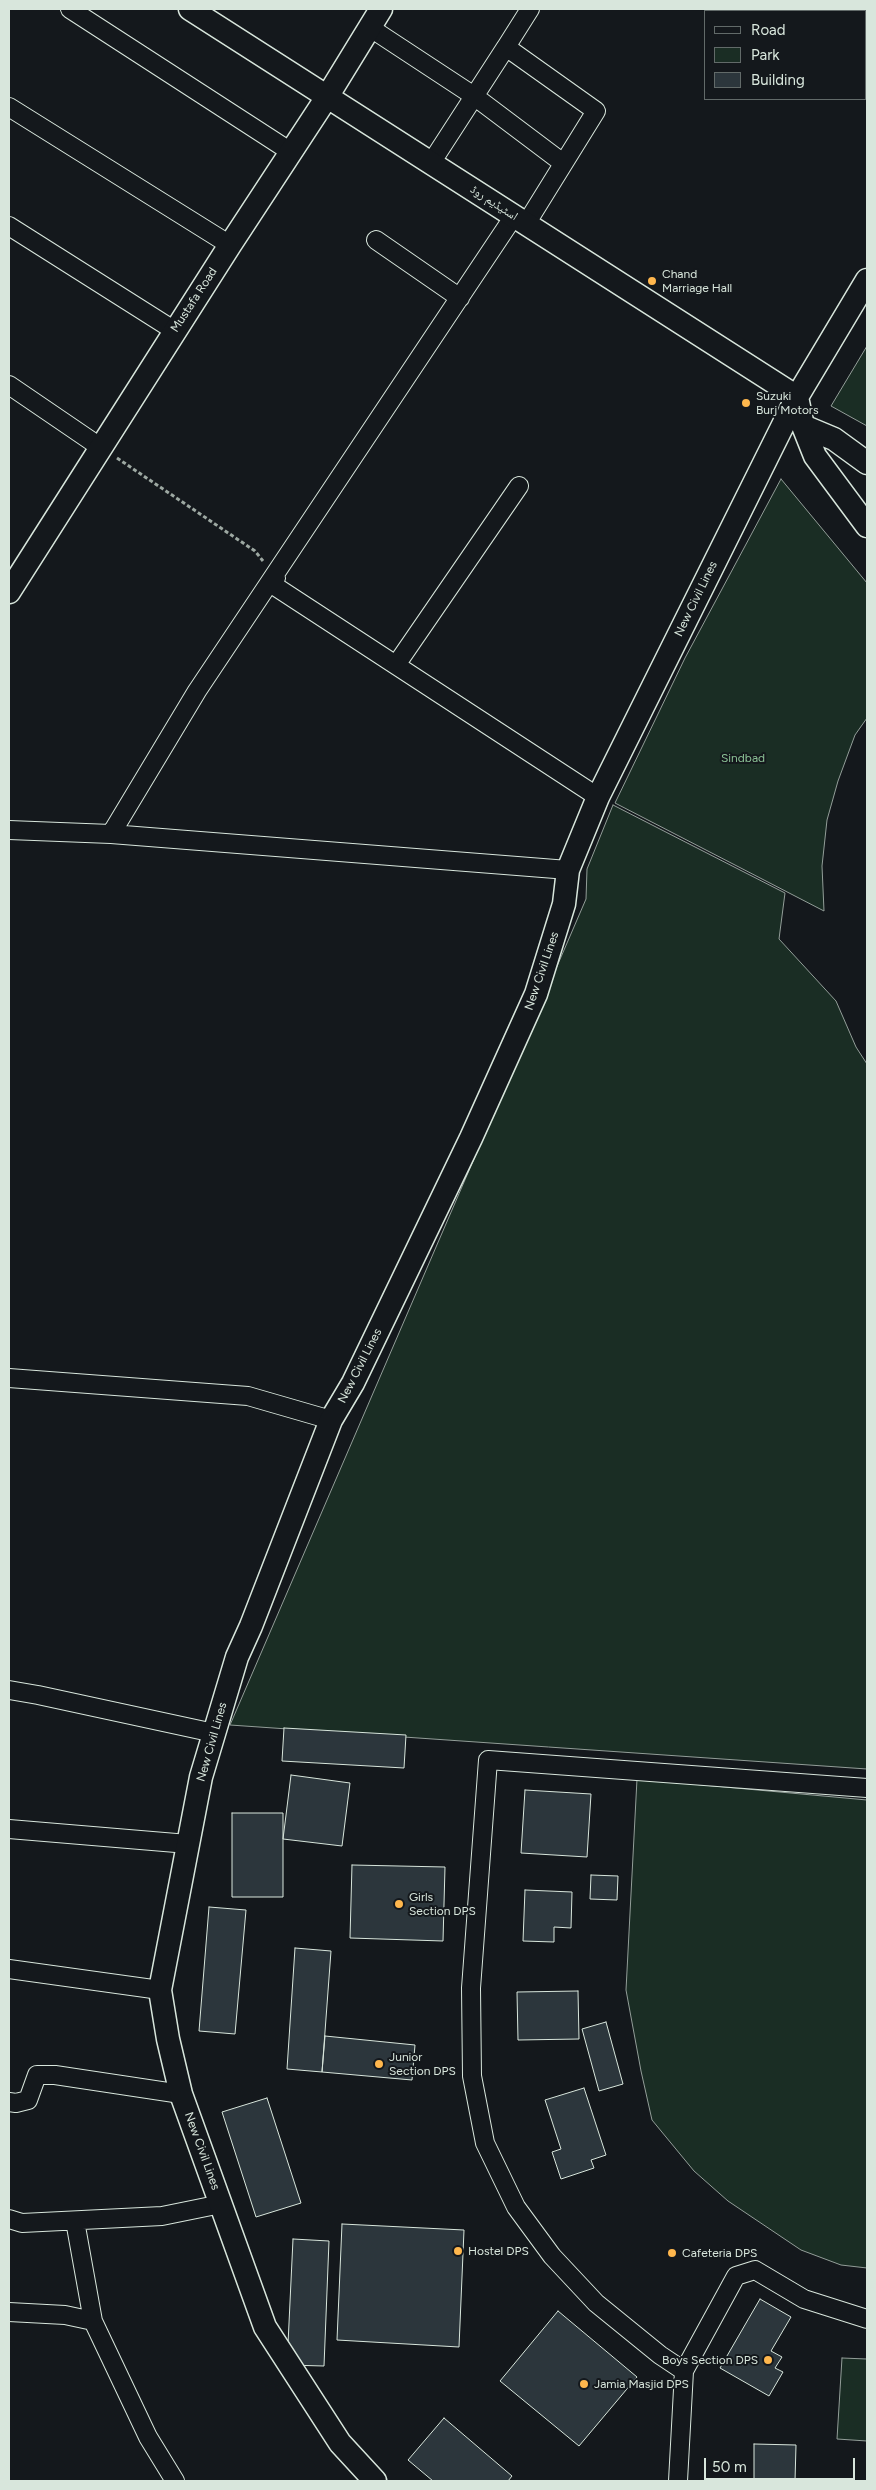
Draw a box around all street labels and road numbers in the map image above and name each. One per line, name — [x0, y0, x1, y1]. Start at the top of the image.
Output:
street label: اسٹیڈیم روڈ — [468, 182, 520, 224]
street label: Mustafa Road — [168, 265, 220, 335]
street label: New Civil Lines — [672, 559, 720, 639]
street label: New Civil Lines — [522, 930, 562, 1012]
street label: New Civil Lines — [335, 1326, 385, 1406]
street label: New Civil Lines — [194, 1701, 230, 1783]
street label: New Civil Lines — [181, 2110, 223, 2192]

